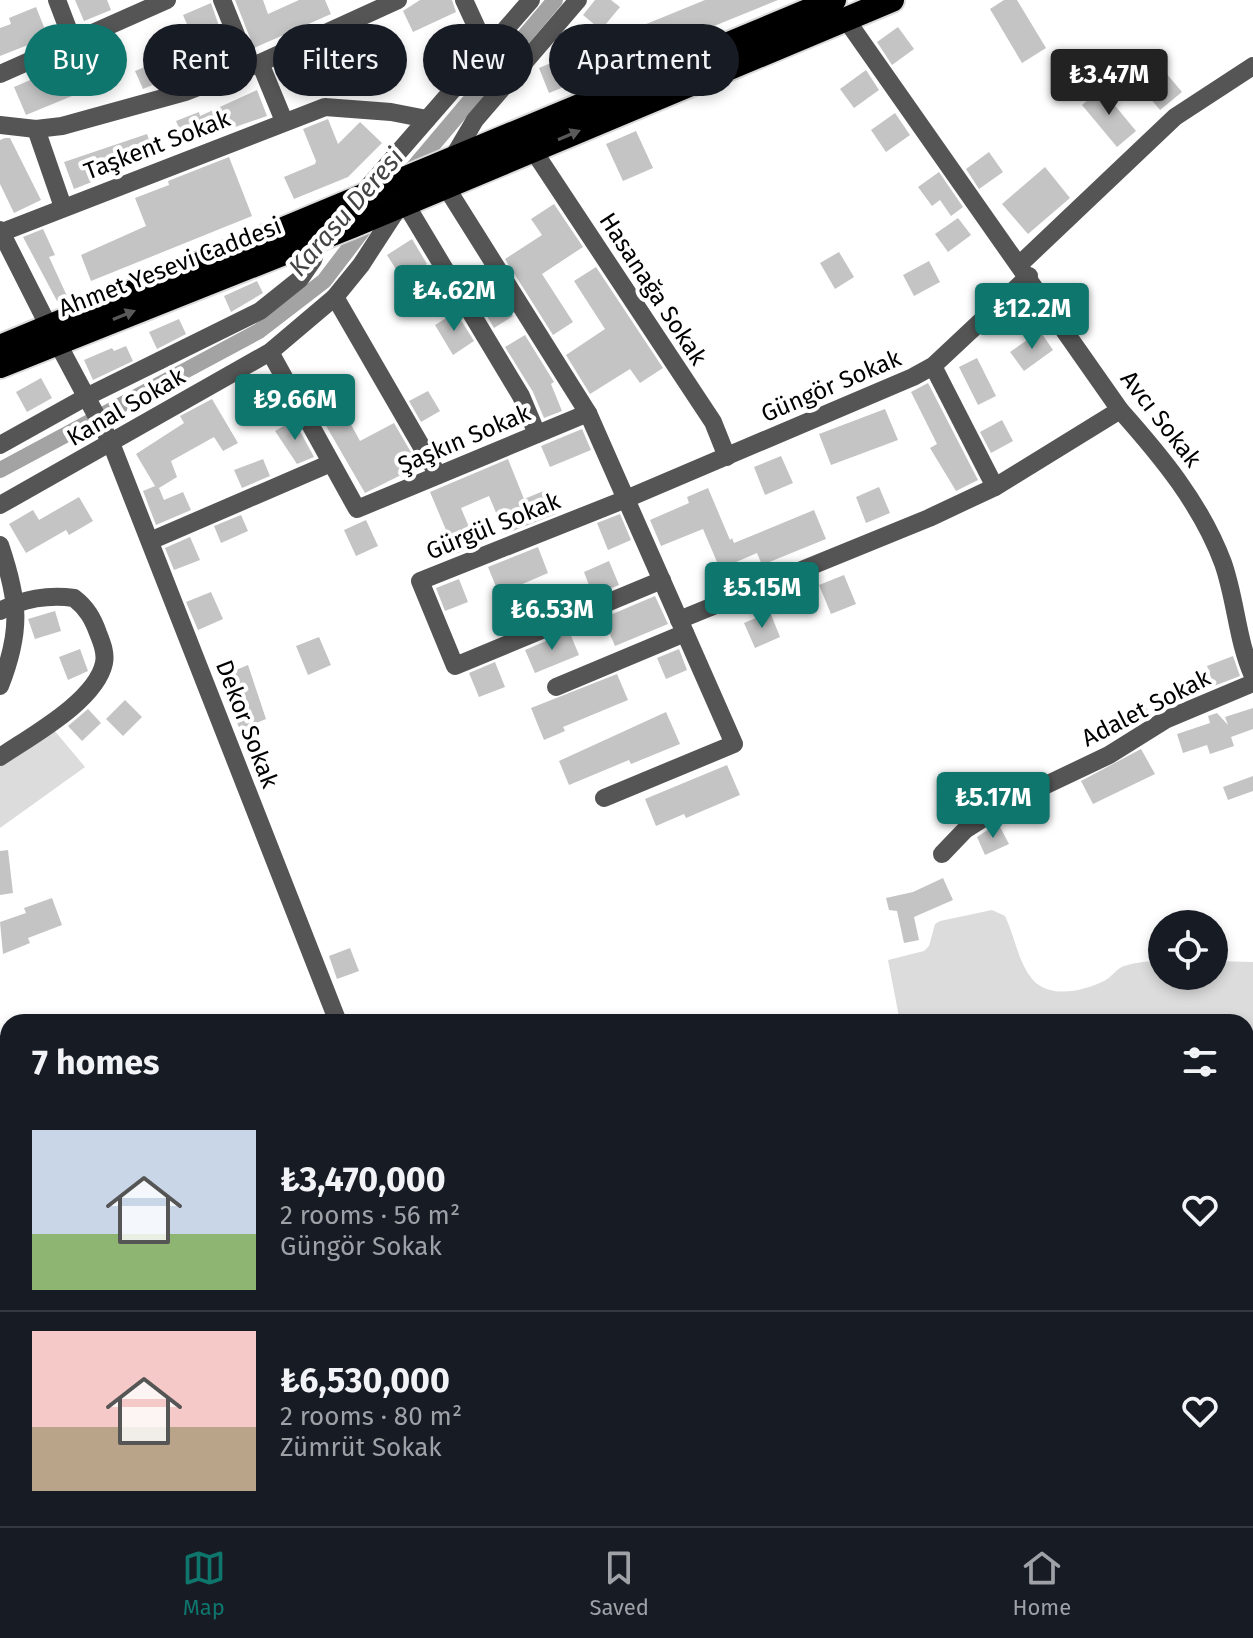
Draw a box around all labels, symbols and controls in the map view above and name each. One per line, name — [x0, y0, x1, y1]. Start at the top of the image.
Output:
chip: Buy — [24, 24, 127, 96]
chip: Rent — [143, 24, 257, 96]
chip: Filters — [273, 24, 407, 96]
chip: New — [423, 24, 533, 96]
chip: Apartment — [549, 24, 739, 96]
pin: ₺3.47M — [1044, 49, 1174, 117]
text: ₺3.47M — [1069, 59, 1149, 90]
street label: Taşkent Sokak — [80, 104, 234, 186]
one-way arrow — [557, 128, 581, 141]
water label: Karasu Deresi — [282, 142, 410, 283]
street label: Hasanağa Sokak — [593, 208, 713, 371]
street label: Ahmet Yesevi Caddesi — [55, 212, 285, 322]
pin: ₺4.62M — [389, 265, 519, 333]
text: ₺4.62M — [412, 275, 496, 306]
pin: ₺12.2M — [967, 283, 1097, 351]
text: ₺12.2M — [993, 293, 1071, 324]
one-way arrow — [112, 309, 136, 322]
street label: Güngör Sokak — [757, 344, 906, 428]
street label: Kanal Sokak — [62, 362, 191, 452]
street label: Avcı Sokak — [1115, 365, 1208, 473]
pin: ₺9.66M — [230, 374, 360, 442]
text: ₺9.66M — [253, 384, 337, 415]
street label: Şaşkın Sokak — [394, 398, 535, 479]
street label: Gürgül Sokak — [422, 486, 565, 566]
pin: ₺5.15M — [697, 562, 827, 630]
text: ₺5.15M — [723, 572, 801, 603]
pin: ₺6.53M — [487, 584, 617, 652]
text: ₺6.53M — [510, 594, 594, 625]
street label: Dekor Sokak — [210, 656, 284, 793]
street label: Adalet Sokak — [1077, 663, 1215, 752]
pin: ₺5.17M — [928, 772, 1058, 840]
text: ₺5.17M — [955, 782, 1031, 813]
map controls — [1148, 910, 1228, 990]
button: locate — [1148, 910, 1228, 990]
icon: filters — [1178, 1040, 1222, 1084]
text: 7 homes — [32, 1042, 159, 1083]
text: ₺3,470,000 — [280, 1159, 446, 1200]
icon: home — [96, 1162, 192, 1258]
icon: heart — [1178, 1188, 1222, 1232]
text: 2 rooms · 56 m² — [280, 1200, 460, 1231]
text: Güngör Sokak — [280, 1231, 442, 1262]
text: ₺6,530,000 — [280, 1360, 450, 1401]
icon: home — [96, 1363, 192, 1459]
icon: heart — [1178, 1389, 1222, 1433]
text: 2 rooms · 80 m² — [280, 1401, 462, 1432]
text: Zümrüt Sokak — [280, 1432, 442, 1463]
tab: Map — [182, 1546, 226, 1621]
tab: Saved — [589, 1546, 649, 1621]
tab: Home — [1013, 1546, 1071, 1621]

